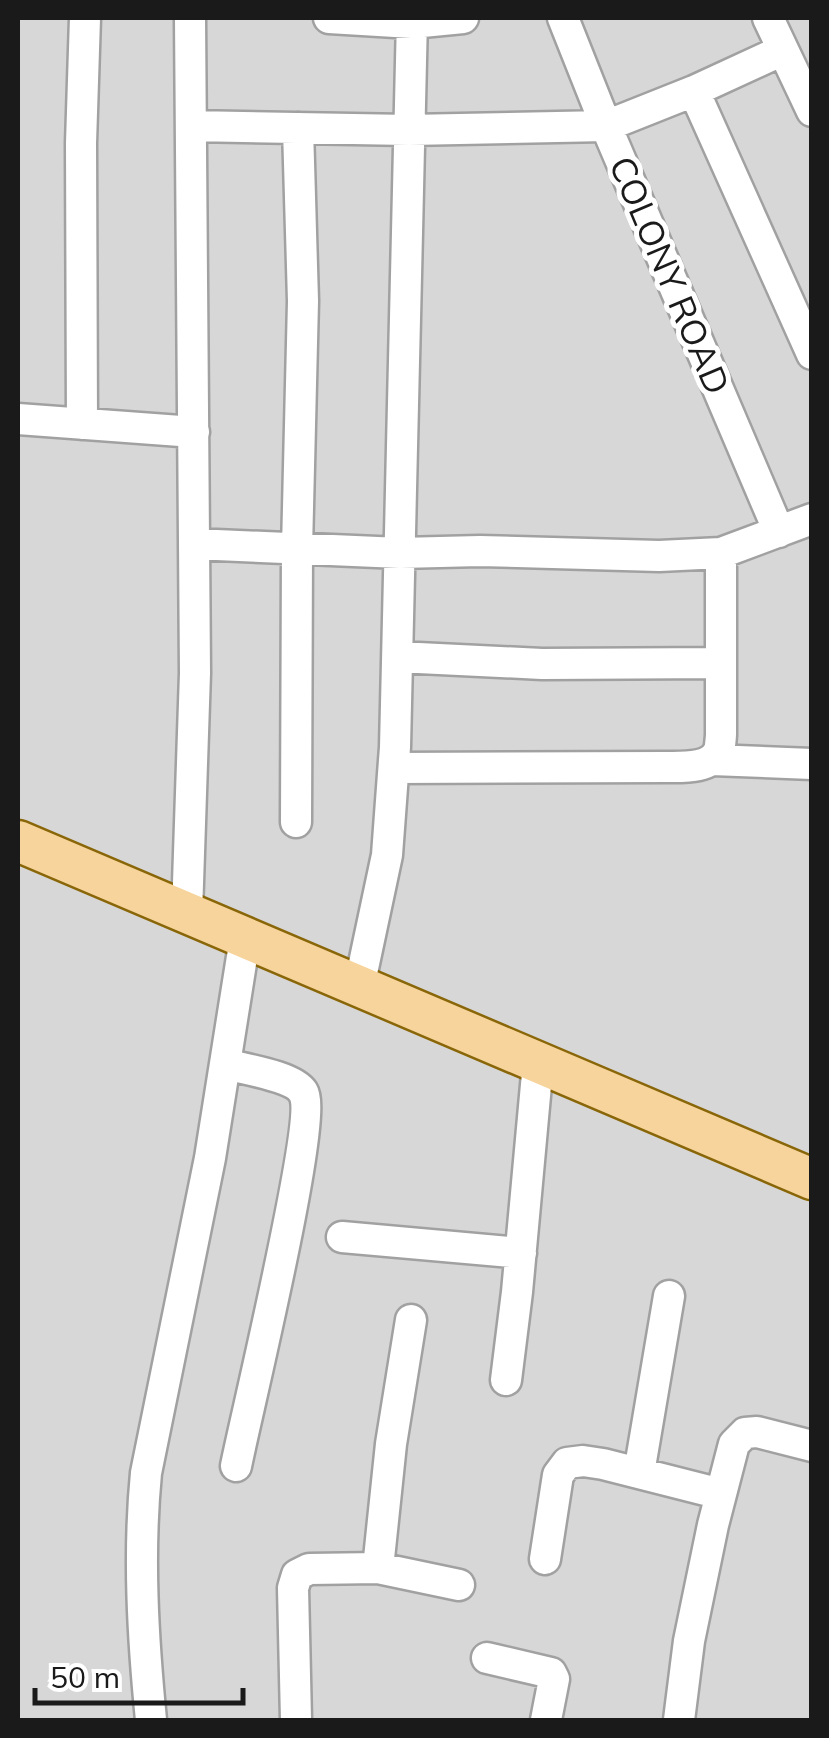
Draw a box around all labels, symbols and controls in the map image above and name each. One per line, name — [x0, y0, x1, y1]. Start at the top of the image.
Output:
street label: COLONY ROAD — [600, 149, 740, 401]
scale bar — [35, 1643, 242, 1705]
text: 50 m — [50, 1658, 120, 1696]

